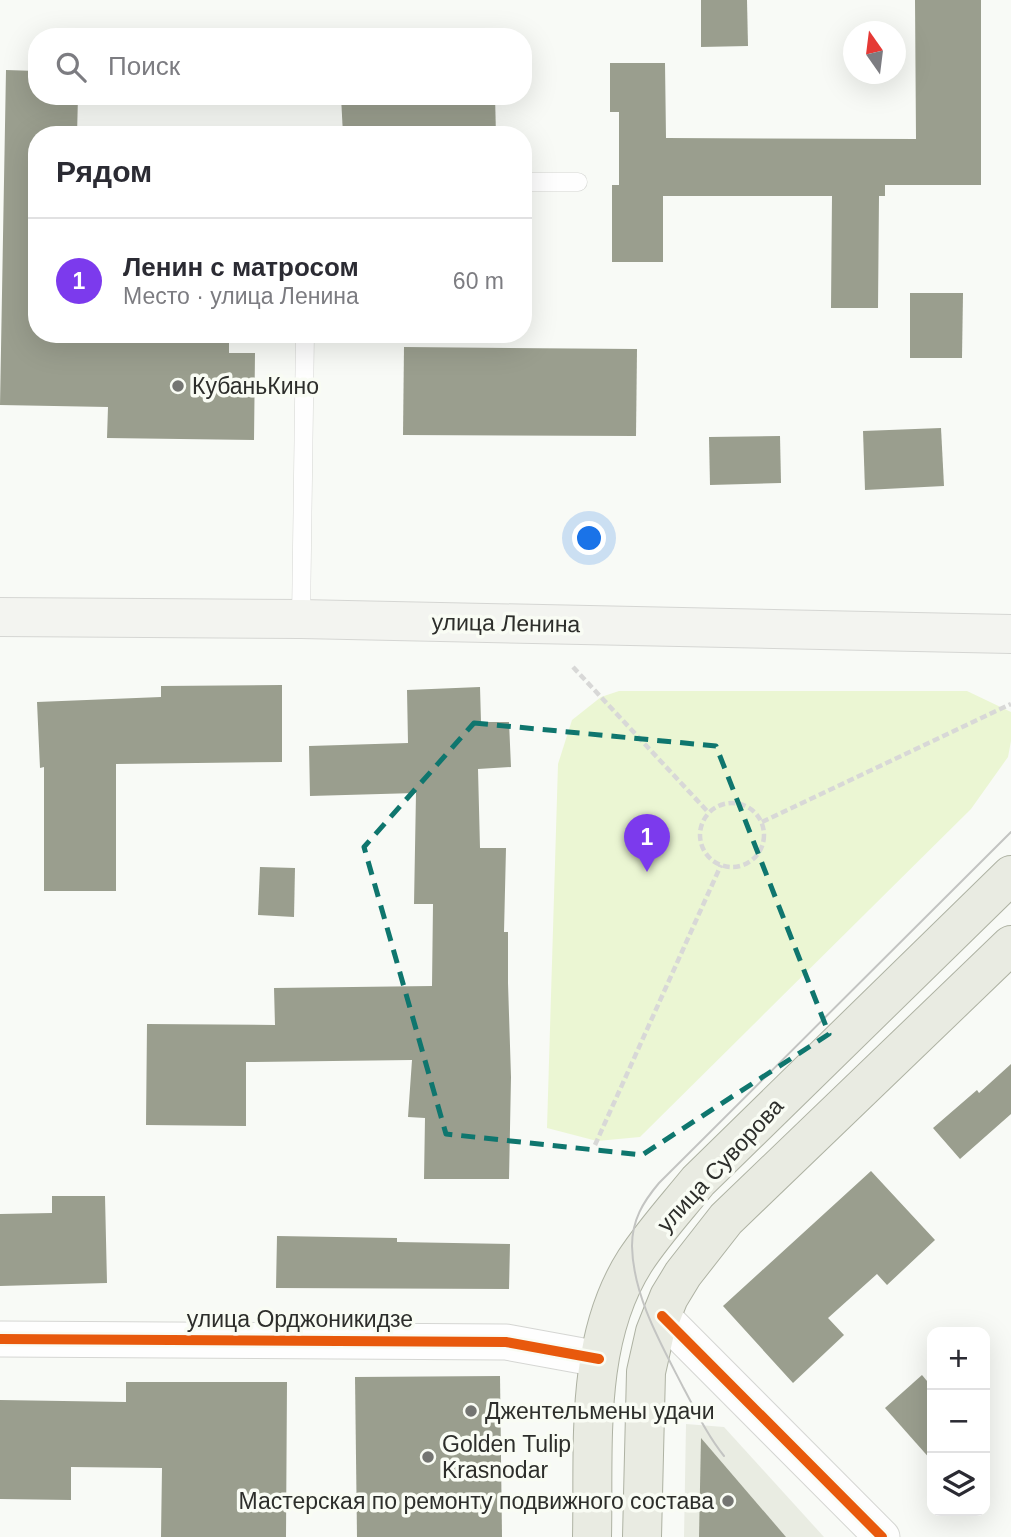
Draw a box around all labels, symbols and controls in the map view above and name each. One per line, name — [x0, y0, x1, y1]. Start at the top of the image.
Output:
north arrow — [843, 21, 906, 84]
search box — [28, 28, 532, 105]
icon: search — [52, 48, 90, 86]
text: Поиск — [108, 51, 180, 81]
text: Рядом — [56, 155, 152, 188]
text: Ленин с матросом — [123, 252, 359, 282]
text: 1 — [73, 268, 85, 294]
text: 60 m — [453, 268, 504, 294]
text: Место · улица Ленина — [123, 283, 359, 309]
place label: КубаньКино — [192, 373, 319, 399]
marker: КубаньКино — [170, 378, 186, 394]
your location — [572, 521, 606, 555]
street label: улица Ленина — [432, 609, 581, 637]
pin: 1 — [624, 814, 670, 872]
street label: улица Суворова — [652, 1093, 789, 1237]
street label: улица Орджоникидзе — [187, 1306, 413, 1332]
map controls — [927, 1327, 990, 1516]
button: + — [927, 1327, 990, 1390]
button: − — [927, 1390, 990, 1453]
place label: Джентельмены удачи — [485, 1398, 715, 1424]
marker: Джентельмены удачи — [463, 1403, 479, 1419]
place label: Golden Tulip Krasnodar — [442, 1431, 571, 1483]
marker: Golden Tulip Krasnodar — [420, 1449, 436, 1465]
button: layers — [927, 1453, 990, 1516]
place label: Мастерская по ремонту подвижного состава — [238, 1488, 714, 1514]
marker: Мастерская по ремонту подвижного состава — [720, 1493, 736, 1509]

